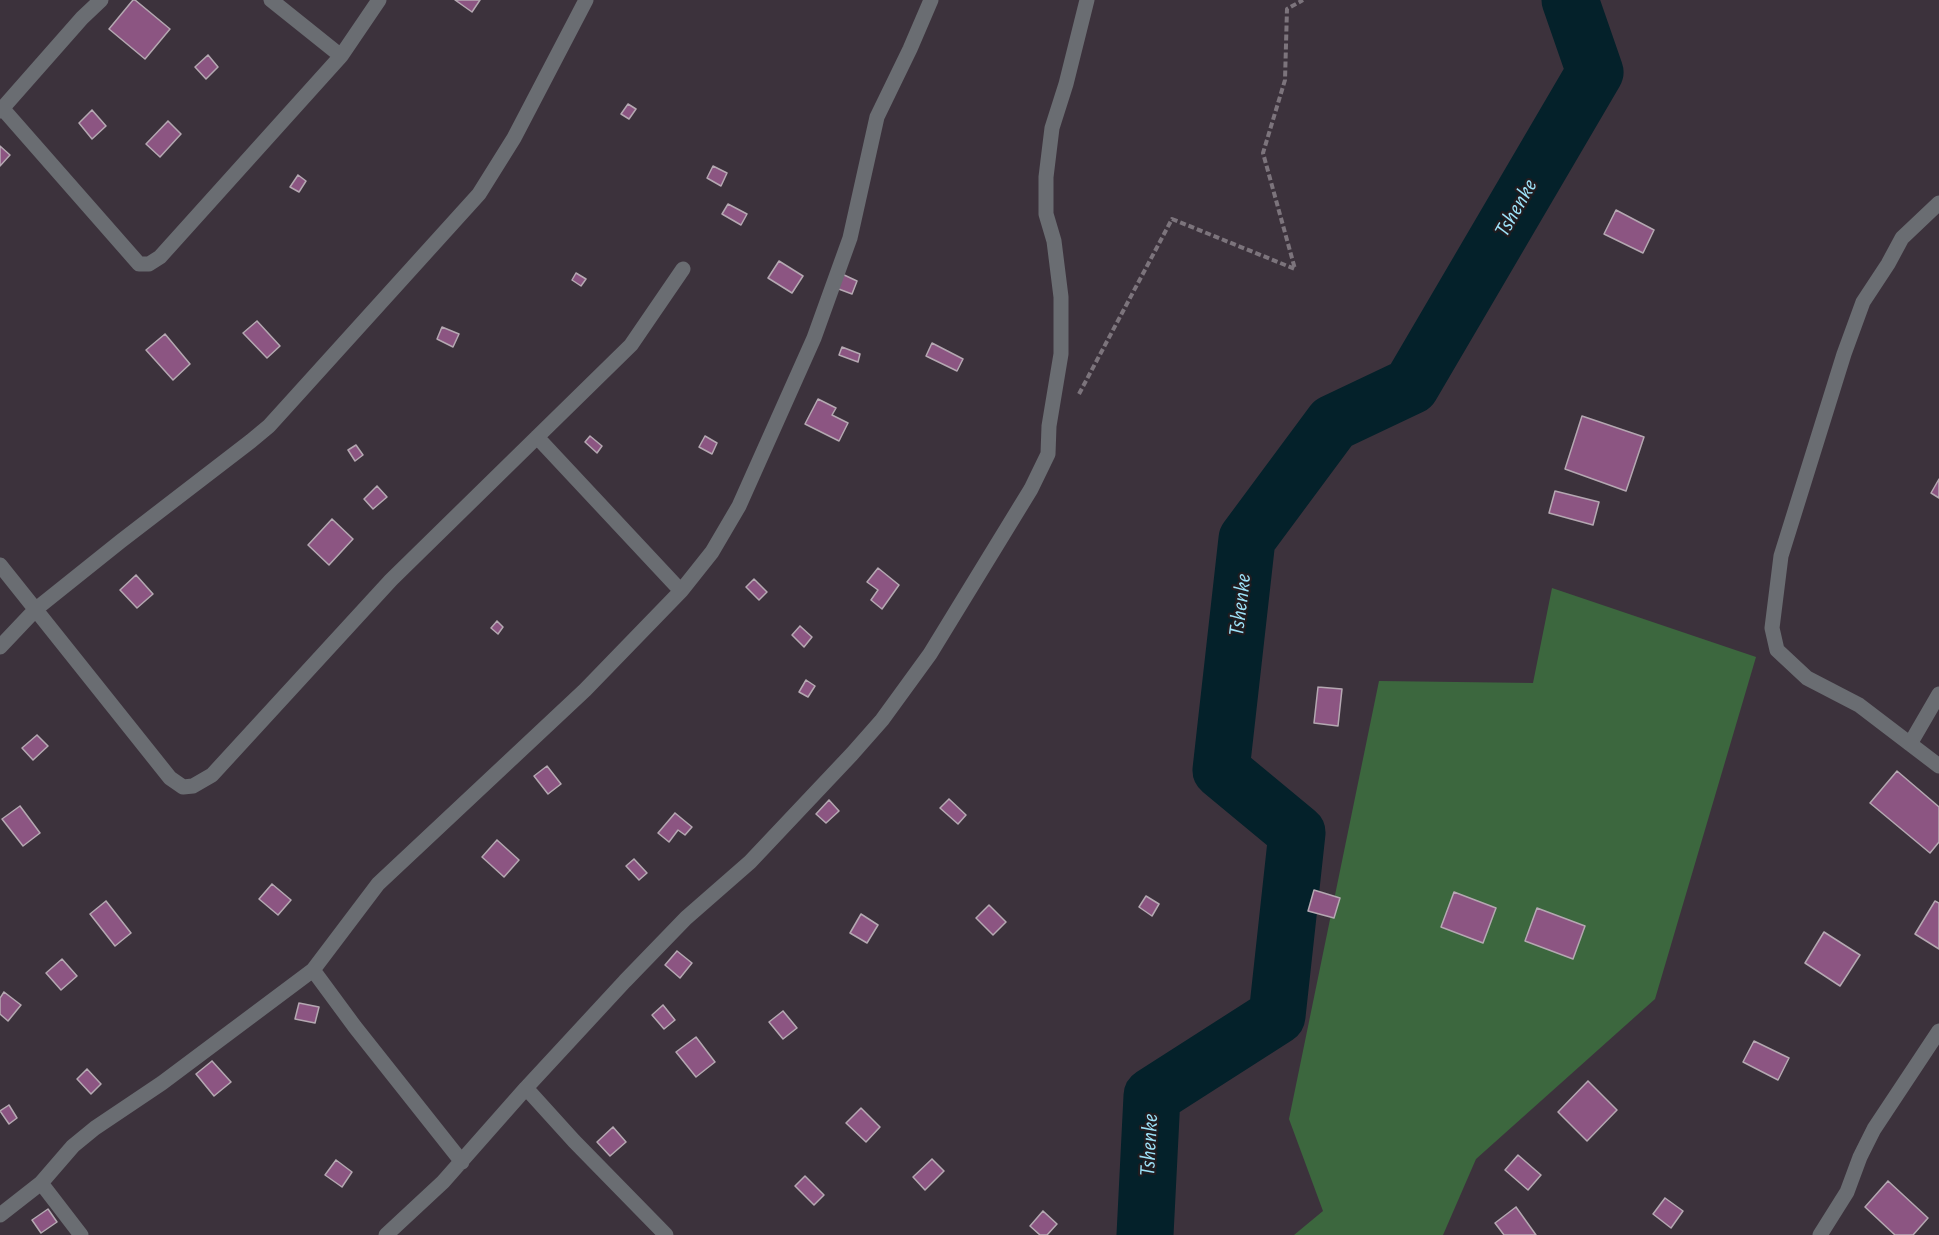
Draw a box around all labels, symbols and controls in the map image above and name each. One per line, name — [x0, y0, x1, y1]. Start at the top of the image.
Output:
water label: Tshenke — [1489, 174, 1543, 242]
water label: Tshenke — [1223, 572, 1257, 638]
water label: Tshenke — [1134, 1113, 1164, 1177]

